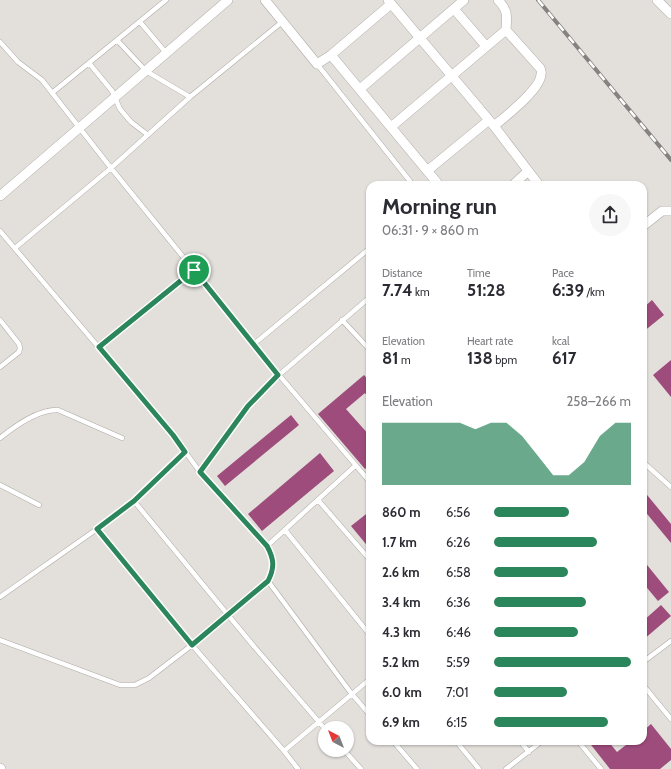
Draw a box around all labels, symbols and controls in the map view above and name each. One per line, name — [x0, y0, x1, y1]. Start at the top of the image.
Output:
text: Morning run — [382, 193, 497, 220]
button: share — [589, 194, 631, 236]
text: 06:31 · 9 × 860 m — [382, 222, 479, 238]
pin — [177, 253, 211, 287]
icon: arrive — [183, 259, 205, 281]
text: Distance — [382, 266, 423, 280]
text: Time — [467, 266, 490, 280]
text: Pace — [552, 266, 574, 280]
text: 7.74 — [382, 280, 413, 300]
text: 51:28 — [467, 280, 505, 300]
text: 6:39 — [552, 280, 584, 300]
text: km — [413, 285, 430, 299]
text: /km — [584, 285, 605, 299]
text: Elevation — [382, 334, 425, 348]
text: Heart rate — [467, 334, 513, 348]
text: kcal — [552, 334, 570, 348]
text: 81 — [382, 348, 399, 368]
text: 138 — [467, 348, 493, 368]
text: 617 — [552, 348, 577, 368]
text: m — [399, 353, 411, 367]
text: bpm — [493, 353, 517, 367]
text: Elevation — [382, 393, 433, 409]
text: 258–266 m — [567, 393, 631, 409]
text: 860 m — [382, 504, 421, 520]
text: 6:56 — [446, 504, 471, 520]
text: 1.7 km — [382, 534, 417, 550]
text: 6:26 — [446, 534, 470, 550]
text: 2.6 km — [382, 564, 420, 580]
text: 6:58 — [446, 564, 471, 580]
text: 3.4 km — [382, 594, 421, 610]
text: 6:36 — [446, 594, 471, 610]
text: 4.3 km — [382, 624, 421, 640]
text: 6:46 — [446, 624, 471, 640]
text: 5.2 km — [382, 654, 419, 670]
text: 5:59 — [446, 654, 470, 670]
text: 6.0 km — [382, 684, 422, 700]
text: 7:01 — [446, 684, 469, 700]
text: 6.9 km — [382, 714, 420, 730]
text: 6:15 — [446, 714, 467, 730]
north arrow — [318, 721, 354, 757]
map controls — [318, 721, 354, 757]

